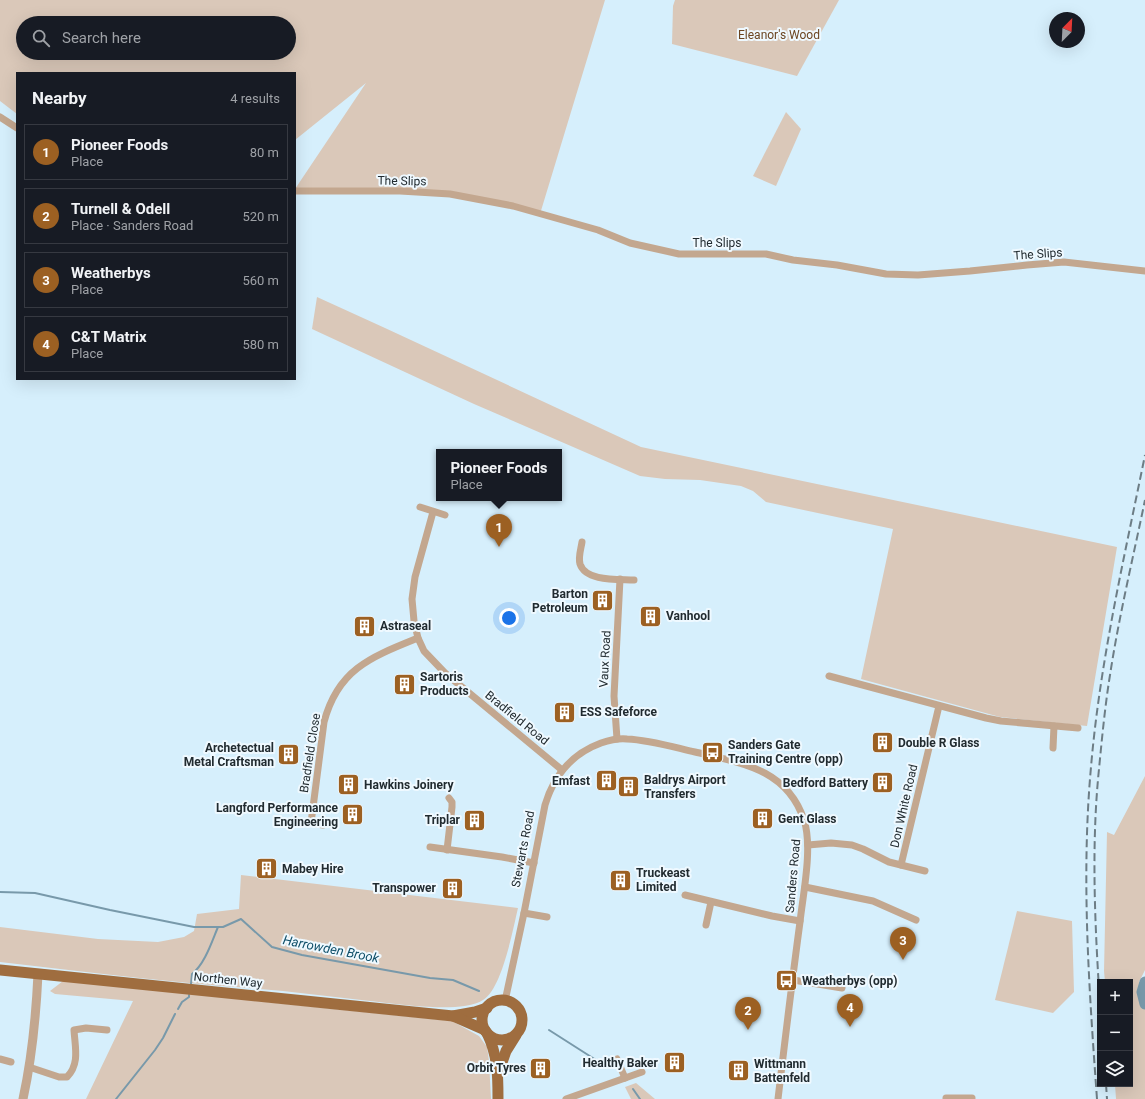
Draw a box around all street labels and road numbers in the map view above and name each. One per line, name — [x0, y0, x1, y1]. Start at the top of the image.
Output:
street label: The Slips — [377, 174, 427, 188]
street label: The Slips — [692, 236, 742, 250]
street label: The Slips — [1013, 245, 1063, 263]
street label: Vaux Road — [597, 630, 613, 688]
street label: Bradfield Road — [482, 688, 552, 748]
street label: Bradfield Close — [297, 712, 323, 794]
street label: Don White Road — [888, 763, 920, 849]
street label: Stewarts Road — [509, 809, 537, 889]
street label: Sanders Road — [783, 838, 803, 914]
street label: Northen Way — [193, 969, 263, 991]

